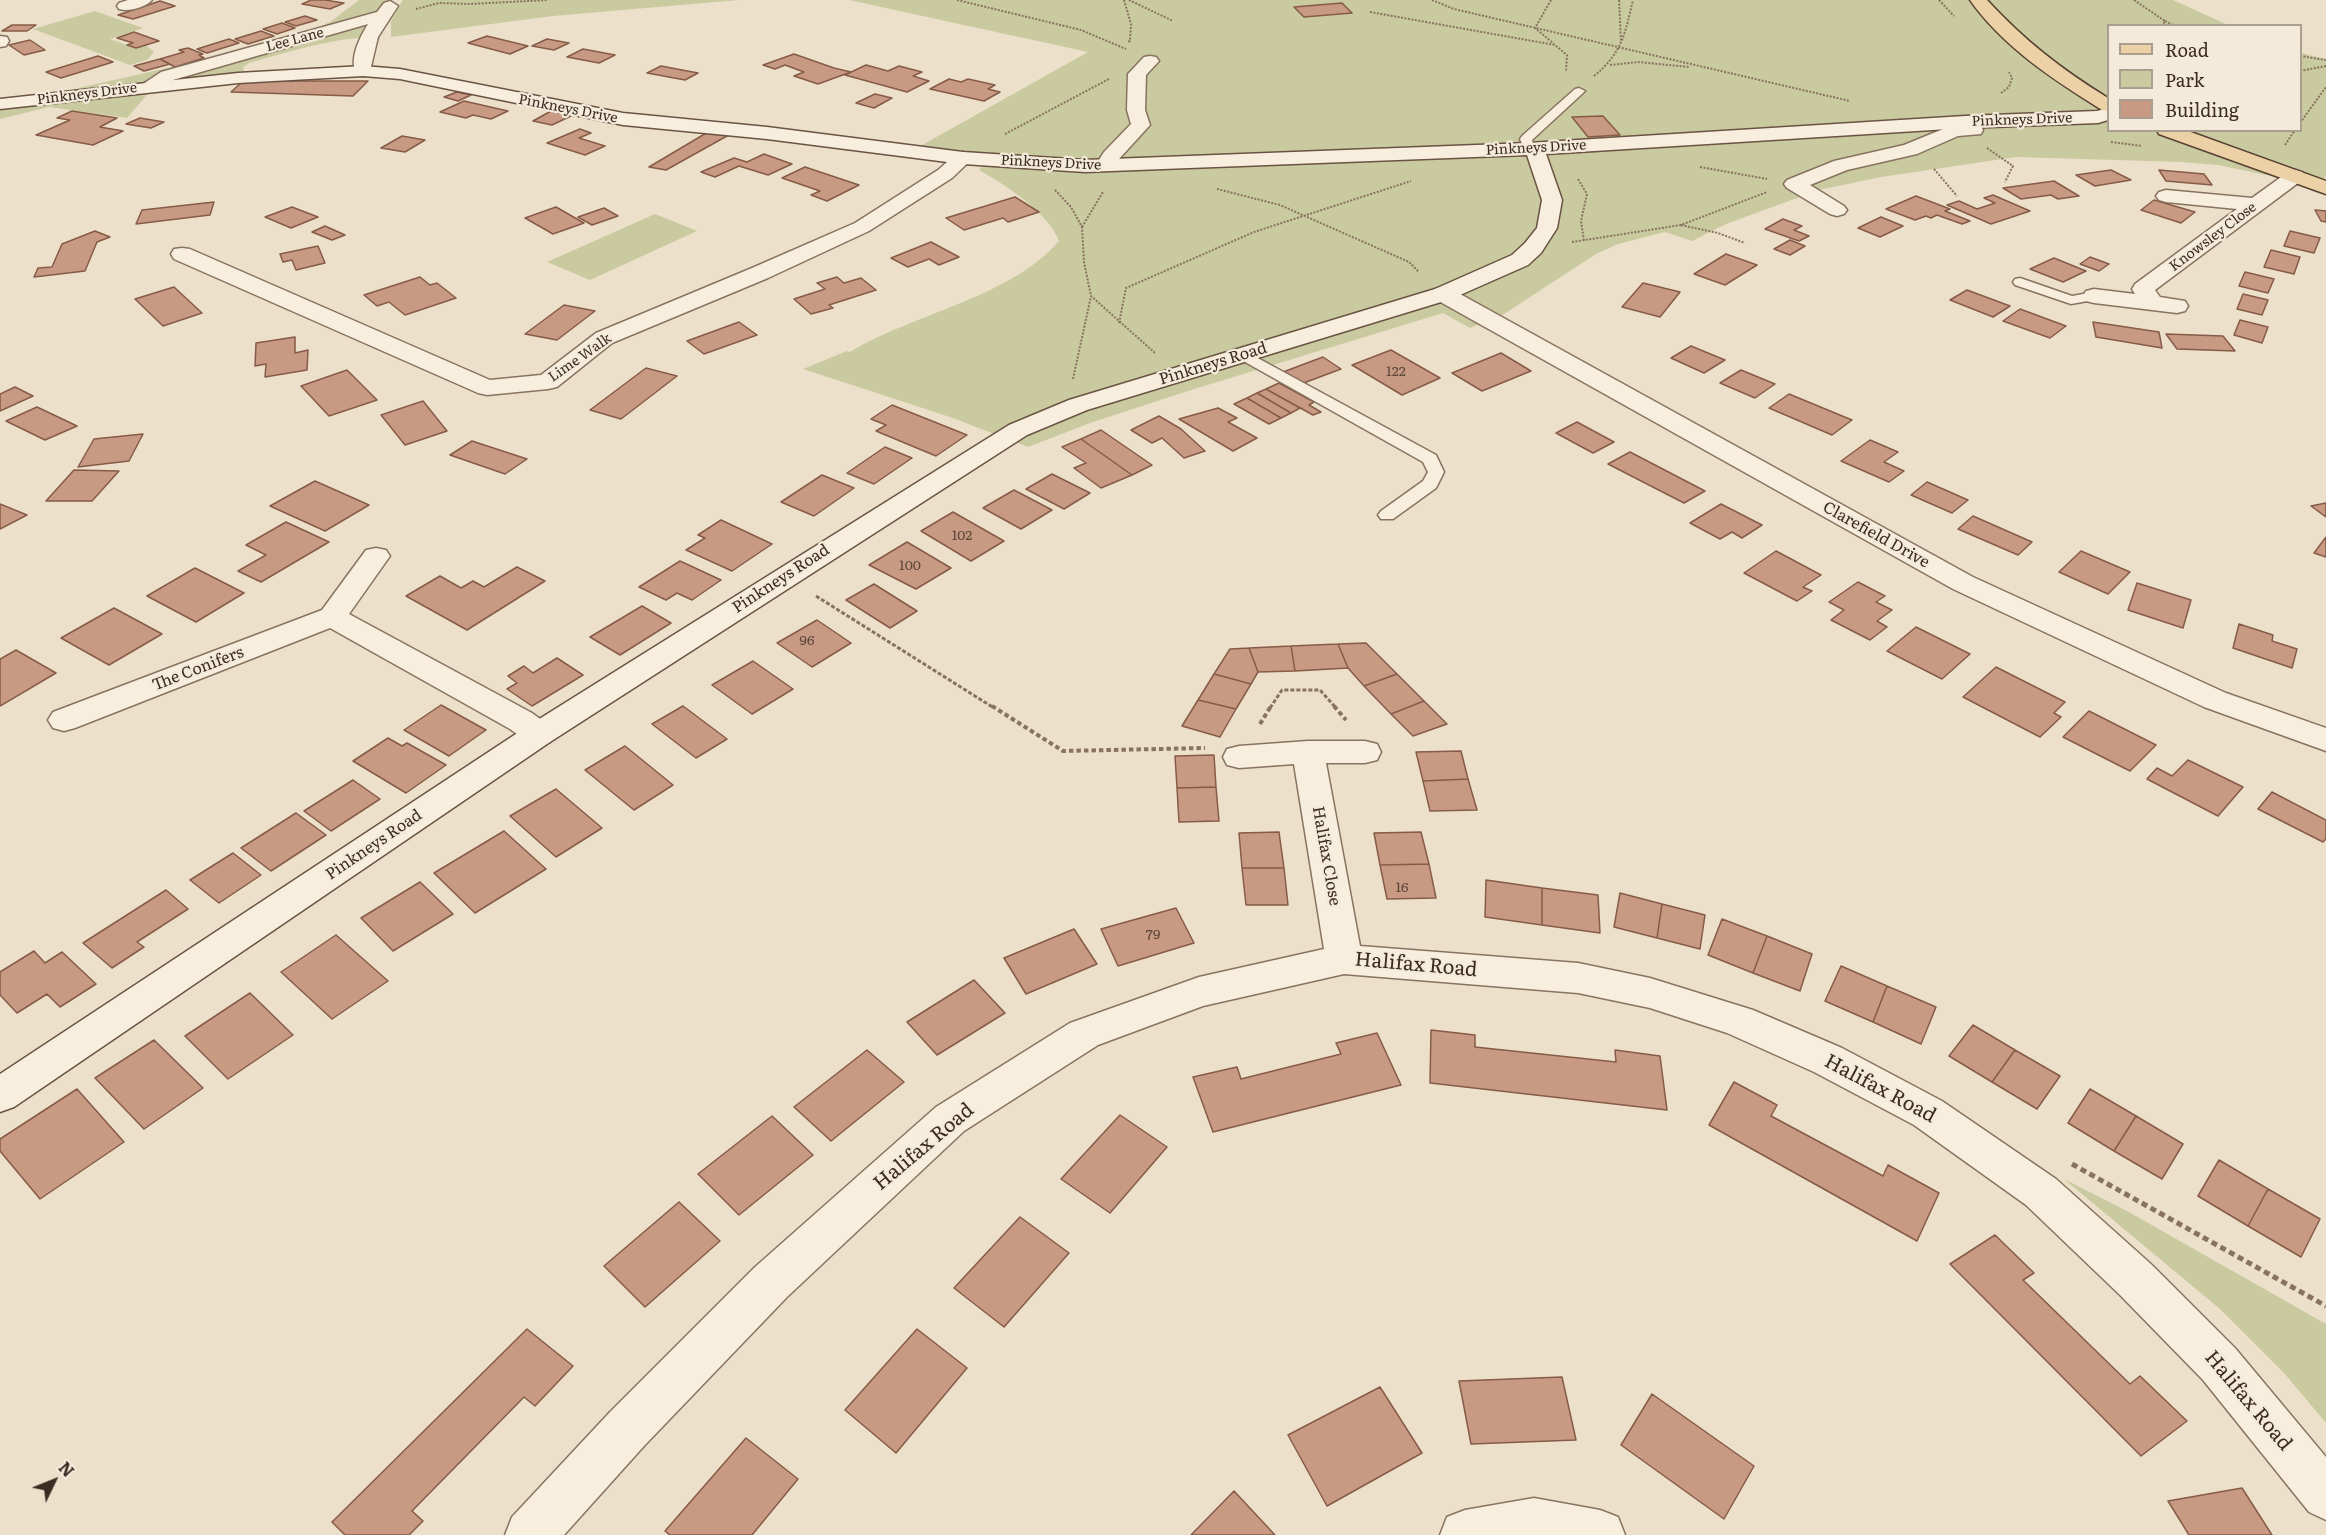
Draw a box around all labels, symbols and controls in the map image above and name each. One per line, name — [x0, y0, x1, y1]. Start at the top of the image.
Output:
street label: Lee Lane — [264, 24, 326, 56]
legend — [2107, 24, 2302, 132]
text: Road — [2165, 36, 2209, 63]
text: Park — [2165, 66, 2204, 93]
street label: Pinkneys Drive — [36, 80, 138, 108]
street label: Pinkneys Drive — [517, 91, 619, 127]
text: Building — [2165, 96, 2239, 123]
street label: Pinkneys Drive — [1971, 110, 2073, 130]
street label: Pinkneys Drive — [1485, 137, 1587, 159]
street label: Pinkneys Drive — [1000, 152, 1102, 174]
street label: Knowsley Close — [2166, 199, 2260, 275]
street label: Lime Walk — [545, 330, 615, 386]
street label: Pinkneys Road — [1157, 338, 1269, 390]
house number: 122 — [1386, 364, 1406, 380]
street label: Clarefield Drive — [1819, 498, 1933, 572]
house number: 102 — [952, 528, 972, 544]
street label: Pinkneys Road — [729, 540, 833, 618]
house number: 100 — [899, 558, 921, 574]
house number: 96 — [800, 633, 814, 649]
street label: The Conifers — [150, 643, 246, 695]
street label: Halifax Close — [1308, 805, 1344, 907]
street label: Pinkneys Road — [322, 806, 426, 884]
house number: 16 — [1395, 880, 1409, 896]
house number: 79 — [1146, 927, 1160, 943]
street label: Halifax Road — [1354, 948, 1478, 982]
street label: Halifax Road — [1820, 1050, 1940, 1128]
street label: Halifax Road — [869, 1098, 979, 1196]
street label: Halifax Road — [2199, 1346, 2297, 1456]
north arrow — [24, 1451, 84, 1511]
text: N — [54, 1456, 81, 1482]

